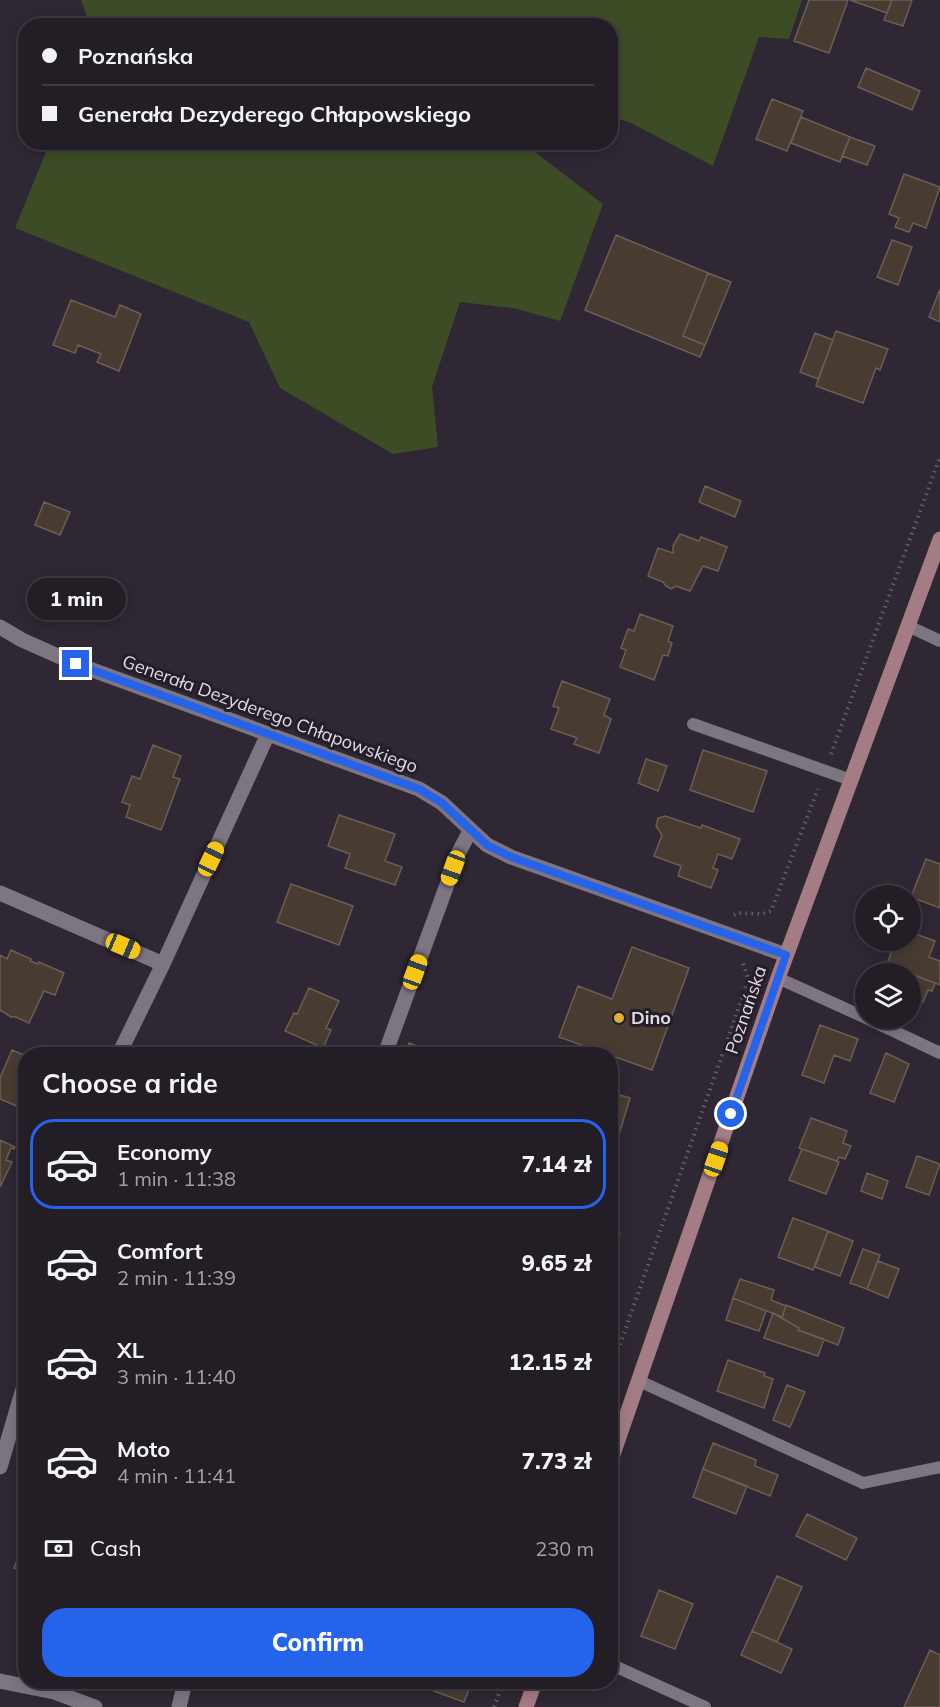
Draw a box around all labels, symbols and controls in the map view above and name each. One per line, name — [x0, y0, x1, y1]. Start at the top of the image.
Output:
text: Poznańska — [78, 42, 193, 70]
text: Generała Dezyderego Chłapowskiego — [78, 100, 471, 128]
callout: 1 min — [26, 577, 125, 619]
text: 1 min — [50, 586, 103, 611]
street label: Generała Dezyderego Chłapowskiego — [119, 649, 421, 778]
route end — [62, 650, 89, 677]
car — [195, 839, 227, 879]
car — [438, 848, 468, 888]
map controls — [855, 885, 921, 1029]
button: locate — [855, 885, 921, 951]
car — [103, 931, 143, 961]
car — [400, 952, 430, 992]
street label: Poznańska — [720, 963, 771, 1057]
button: layers — [855, 963, 921, 1029]
place label: Dino — [631, 1006, 671, 1029]
marker: Dino — [612, 1011, 626, 1025]
text: Choose a ride — [42, 1066, 218, 1100]
route start — [717, 1100, 744, 1127]
icon: car — [45, 1137, 99, 1191]
text: Economy — [117, 1138, 212, 1166]
car — [702, 1139, 730, 1179]
text: 7.14 zł — [522, 1150, 591, 1178]
text: 1 min · 11:38 — [117, 1166, 236, 1191]
icon: car — [45, 1236, 99, 1290]
text: Comfort — [117, 1237, 203, 1265]
text: 9.65 zł — [522, 1249, 591, 1277]
text: 2 min · 11:39 — [117, 1265, 236, 1290]
icon: car — [45, 1335, 99, 1389]
text: XL — [117, 1336, 144, 1364]
text: 12.15 zł — [509, 1348, 591, 1376]
text: 3 min · 11:40 — [117, 1364, 236, 1389]
icon: car — [45, 1434, 99, 1488]
text: Moto — [117, 1435, 170, 1463]
text: 7.73 zł — [522, 1447, 591, 1475]
text: 4 min · 11:41 — [117, 1463, 236, 1488]
icon: cash — [42, 1532, 75, 1565]
text: Cash — [90, 1534, 142, 1562]
text: 230 m — [535, 1536, 594, 1561]
button: Confirm — [42, 1608, 594, 1677]

